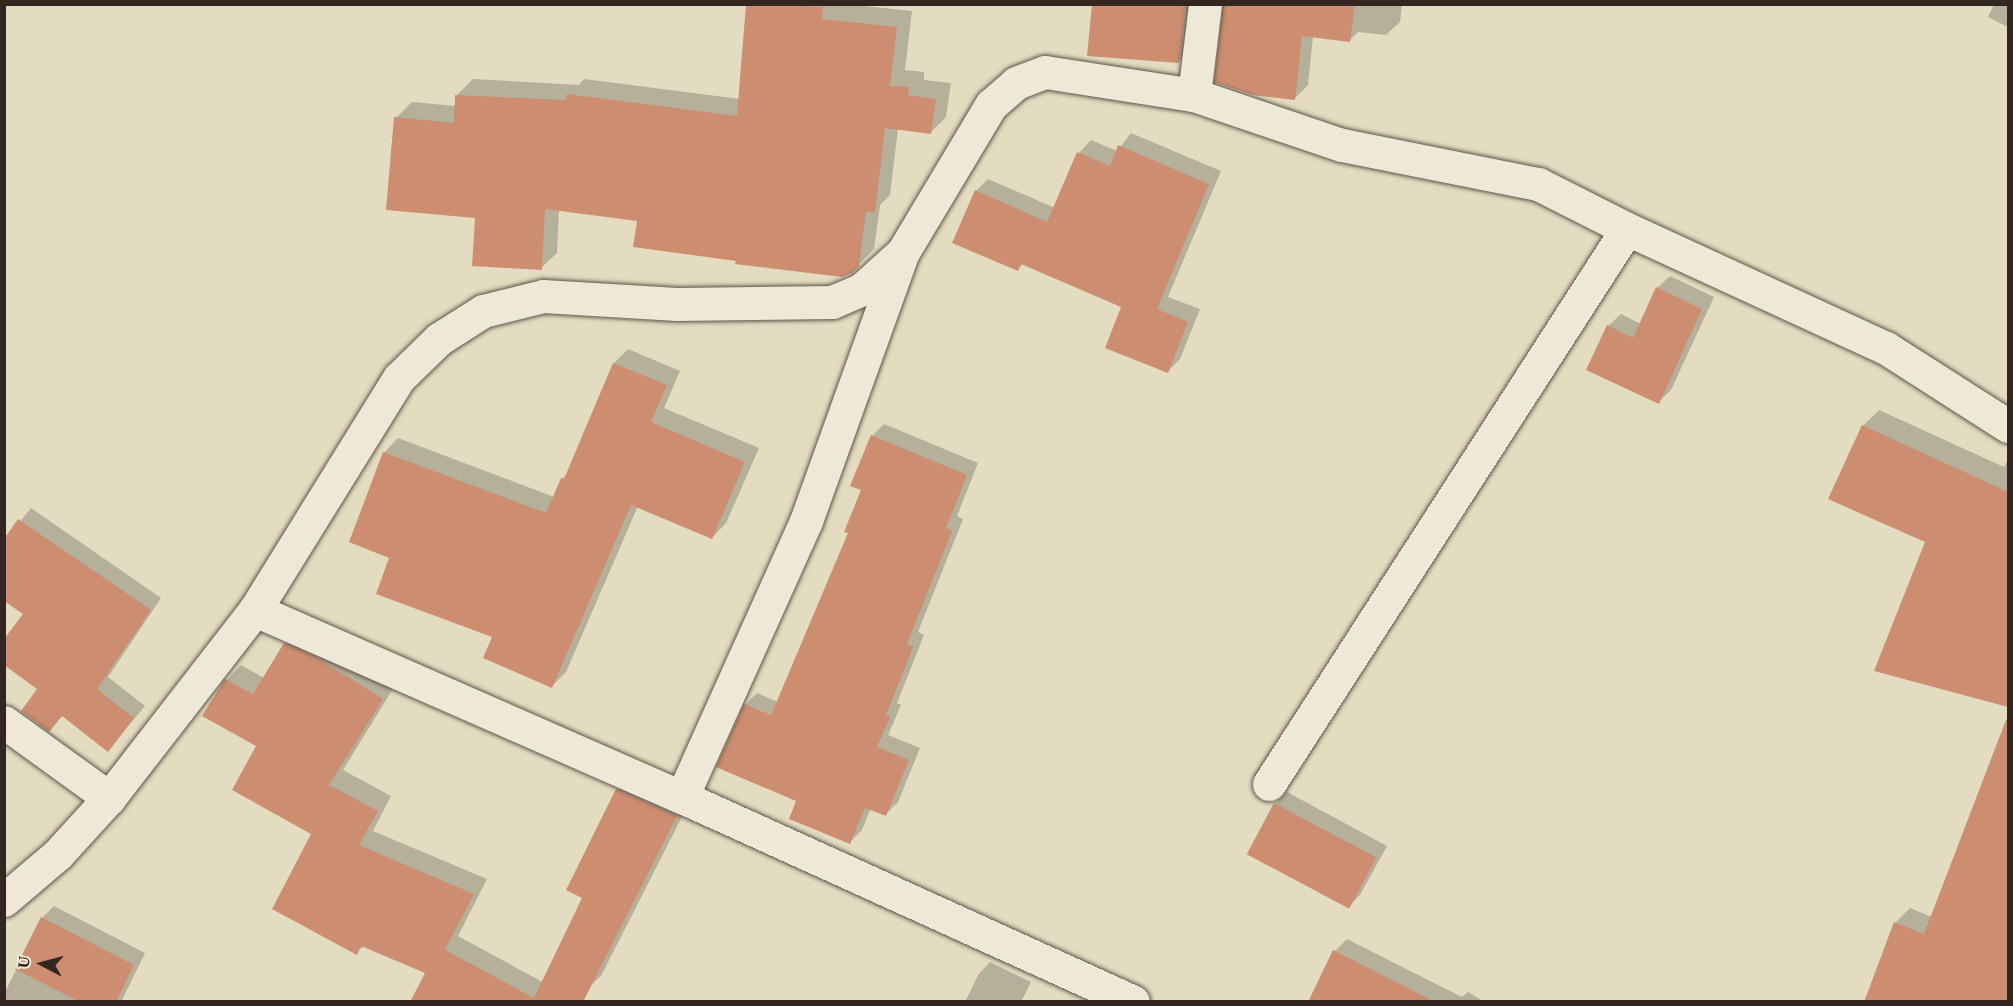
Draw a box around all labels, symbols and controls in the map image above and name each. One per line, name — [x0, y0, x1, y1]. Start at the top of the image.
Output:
north arrow — [12, 934, 72, 994]
text: U — [13, 955, 35, 969]

